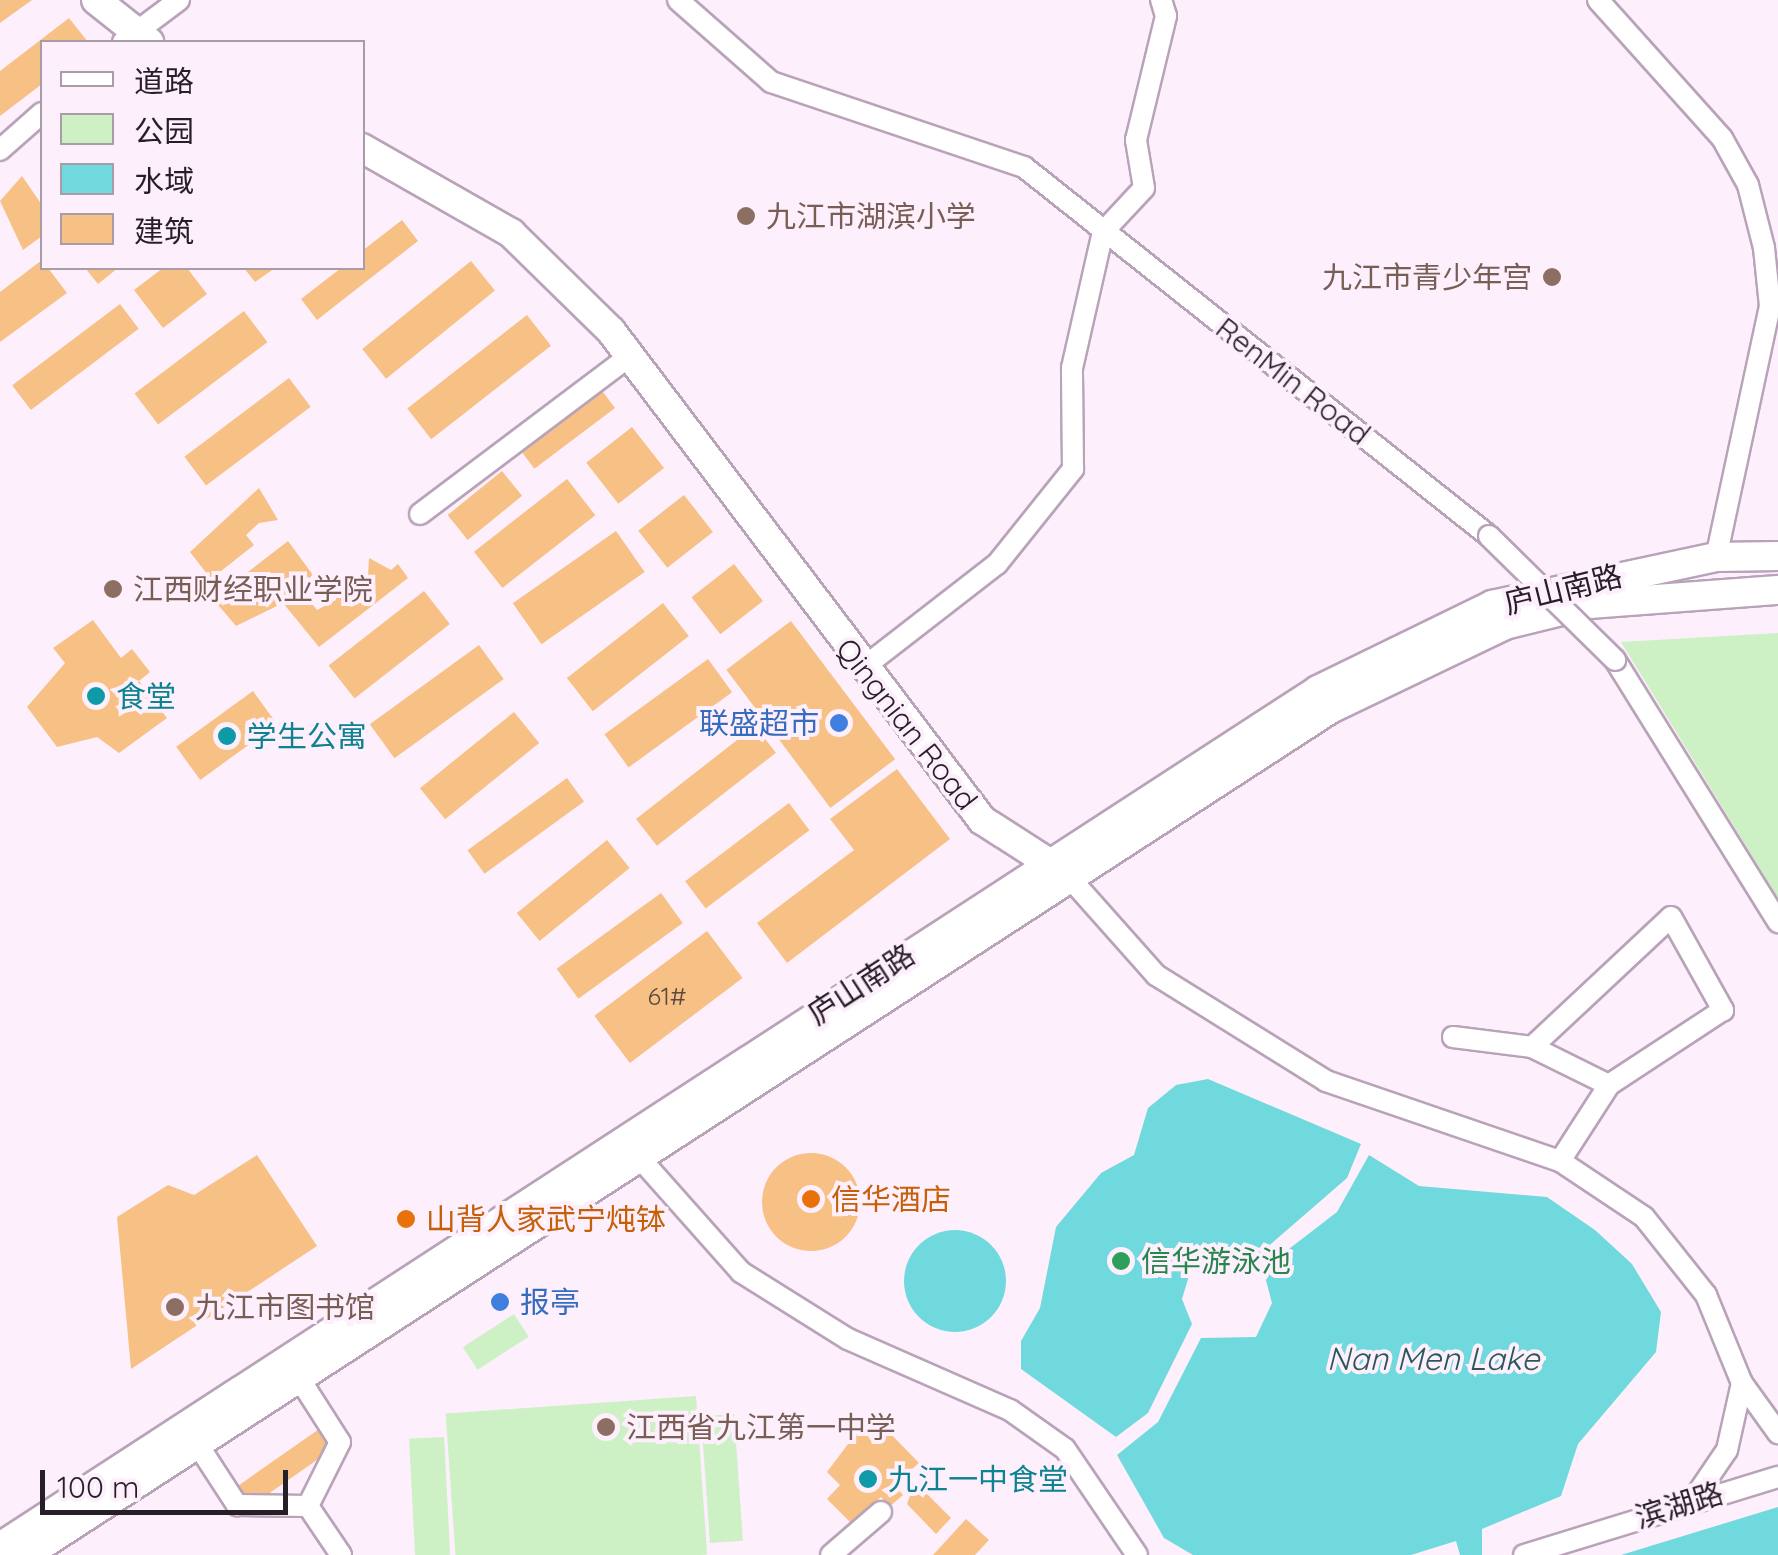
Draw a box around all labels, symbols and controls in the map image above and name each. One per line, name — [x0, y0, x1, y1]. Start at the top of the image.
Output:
legend — [40, 40, 365, 270]
text: 道路 — [134, 62, 194, 100]
text: 公园 — [134, 112, 194, 150]
text: 水域 — [134, 162, 194, 200]
place label: 九江市湖滨小学 — [766, 198, 976, 234]
marker: 九江市湖滨小学 — [735, 205, 757, 227]
text: 建筑 — [134, 212, 194, 250]
place label: 九江市青少年宫 — [1322, 259, 1532, 295]
marker: 九江市青少年宫 — [1541, 266, 1563, 288]
street label: RenMin Road — [1209, 310, 1377, 452]
street label: 庐山南路 — [1500, 557, 1626, 621]
place label: 江西财经职业学院 — [133, 571, 373, 607]
marker: 江西财经职业学院 — [102, 578, 124, 600]
street label: Qingnian Road — [829, 631, 985, 817]
place label: 食堂 — [116, 678, 176, 714]
marker: 食堂 — [85, 685, 107, 707]
place label: 联盛超市 — [699, 705, 819, 741]
marker: 联盛超市 — [828, 712, 850, 734]
place label: 学生公寓 — [247, 718, 367, 754]
marker: 学生公寓 — [216, 725, 238, 747]
street label: 庐山南路 — [801, 936, 921, 1032]
house number: 61# — [648, 981, 686, 1011]
place label: 信华酒店 — [831, 1181, 951, 1217]
marker: 信华酒店 — [800, 1188, 822, 1210]
place label: 山背人家武宁炖钵 — [426, 1201, 666, 1237]
marker: 山背人家武宁炖钵 — [395, 1208, 417, 1230]
place label: 信华游泳池 — [1141, 1243, 1291, 1279]
marker: 信华游泳池 — [1110, 1250, 1132, 1272]
place label: 报亭 — [520, 1284, 580, 1320]
place label: 九江市图书馆 — [195, 1289, 375, 1325]
marker: 报亭 — [489, 1291, 511, 1313]
marker: 九江市图书馆 — [164, 1296, 186, 1318]
water label: Nan Men Lake — [1327, 1339, 1539, 1377]
place label: 江西省九江第一中学 — [626, 1409, 896, 1445]
marker: 江西省九江第一中学 — [595, 1416, 617, 1438]
scale bar — [45, 1450, 292, 1512]
place label: 九江一中食堂 — [888, 1461, 1068, 1497]
text: 100 m — [57, 1468, 139, 1506]
marker: 九江一中食堂 — [857, 1468, 879, 1490]
street label: 滨湖路 — [1631, 1475, 1727, 1535]

